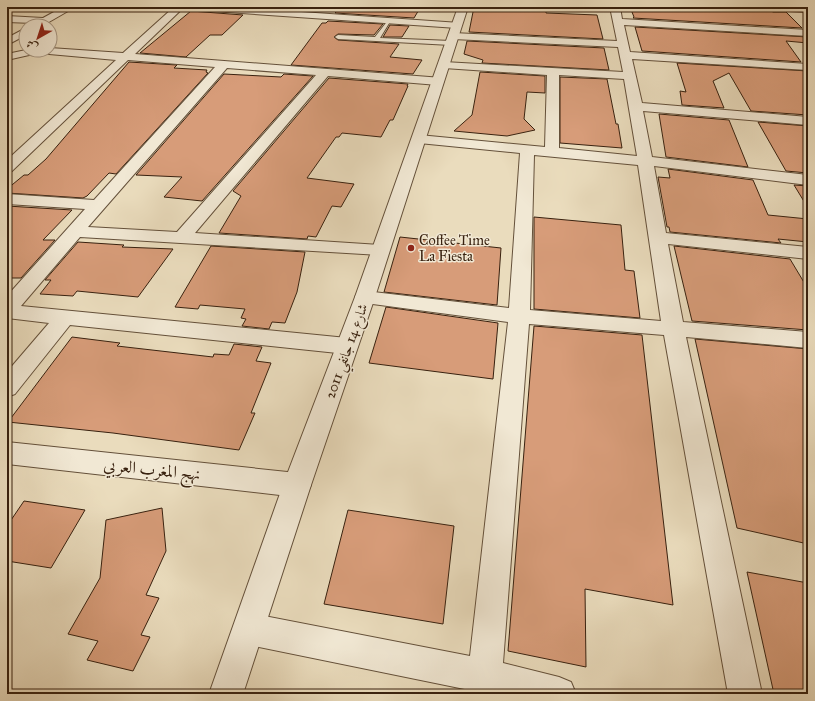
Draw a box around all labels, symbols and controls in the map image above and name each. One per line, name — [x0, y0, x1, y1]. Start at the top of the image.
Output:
north arrow — [18, 18, 58, 58]
text: ش — [24, 37, 40, 54]
place label: Coffee Time La Fiesta — [419, 232, 490, 265]
marker: Coffee Time La Fiesta — [406, 243, 416, 253]
street label: شارع 14 جانفي 2011 — [321, 301, 376, 403]
street label: نهج المغرب العربي — [102, 454, 201, 490]

